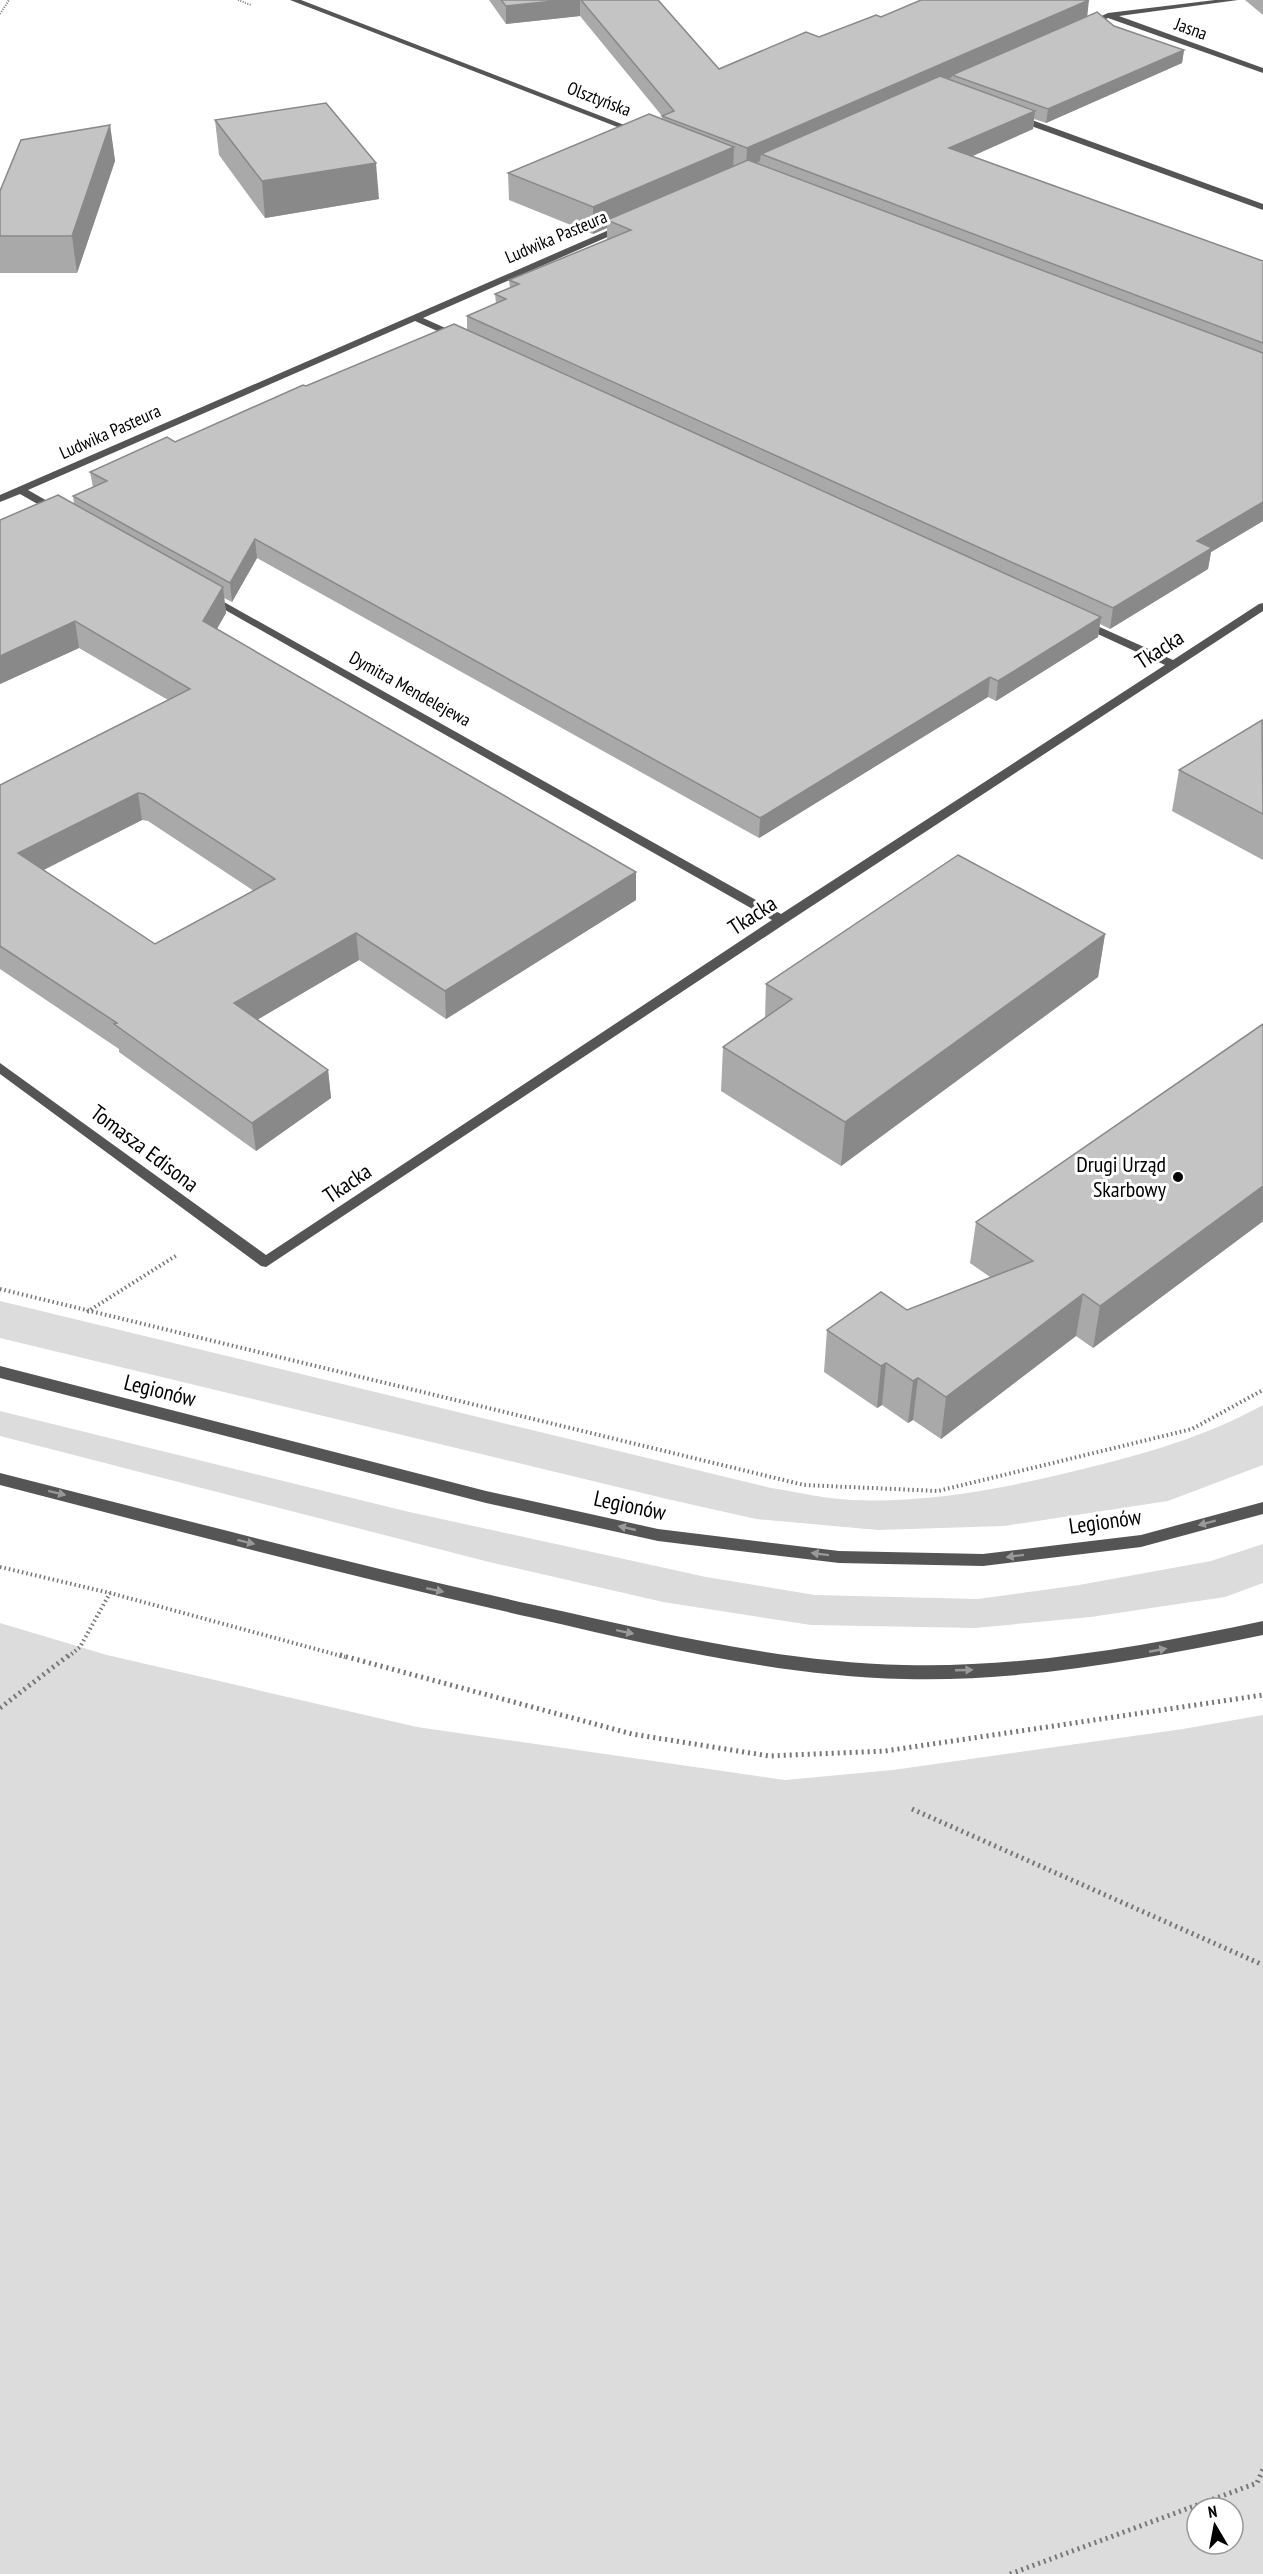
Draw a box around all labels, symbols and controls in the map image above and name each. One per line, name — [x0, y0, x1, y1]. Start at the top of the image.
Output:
street label: Jasna — [1171, 12, 1210, 45]
street label: Olsztyńska — [564, 76, 634, 121]
street label: Ludwika Pasteura — [501, 205, 610, 268]
street label: Ludwika Pasteura — [56, 399, 164, 464]
street label: Tkacka — [1129, 623, 1189, 675]
street label: Dymitra Mendelejewa — [346, 646, 475, 731]
street label: Tkacka — [722, 889, 782, 941]
street label: Tomasza Edisona — [85, 1098, 205, 1198]
place label: Drugi Urząd Skarbowy — [1076, 1150, 1167, 1203]
street label: Tkacka — [317, 1157, 377, 1209]
marker: Drugi Urząd Skarbowy — [1171, 1170, 1185, 1184]
street label: Legionów — [121, 1368, 199, 1412]
street label: Legionów — [591, 1484, 669, 1526]
one-way arrow — [48, 1489, 66, 1499]
street label: Legionów — [1067, 1502, 1143, 1540]
one-way arrow — [1198, 1519, 1216, 1529]
one-way arrow — [618, 1523, 636, 1533]
one-way arrow — [236, 1537, 255, 1547]
one-way arrow — [811, 1550, 830, 1559]
one-way arrow — [1005, 1551, 1024, 1561]
one-way arrow — [425, 1585, 444, 1595]
one-way arrow — [616, 1627, 634, 1637]
one-way arrow — [1148, 1645, 1167, 1654]
one-way arrow — [955, 1666, 974, 1675]
north arrow — [1185, 2496, 1245, 2556]
text: N — [1206, 2501, 1218, 2522]

